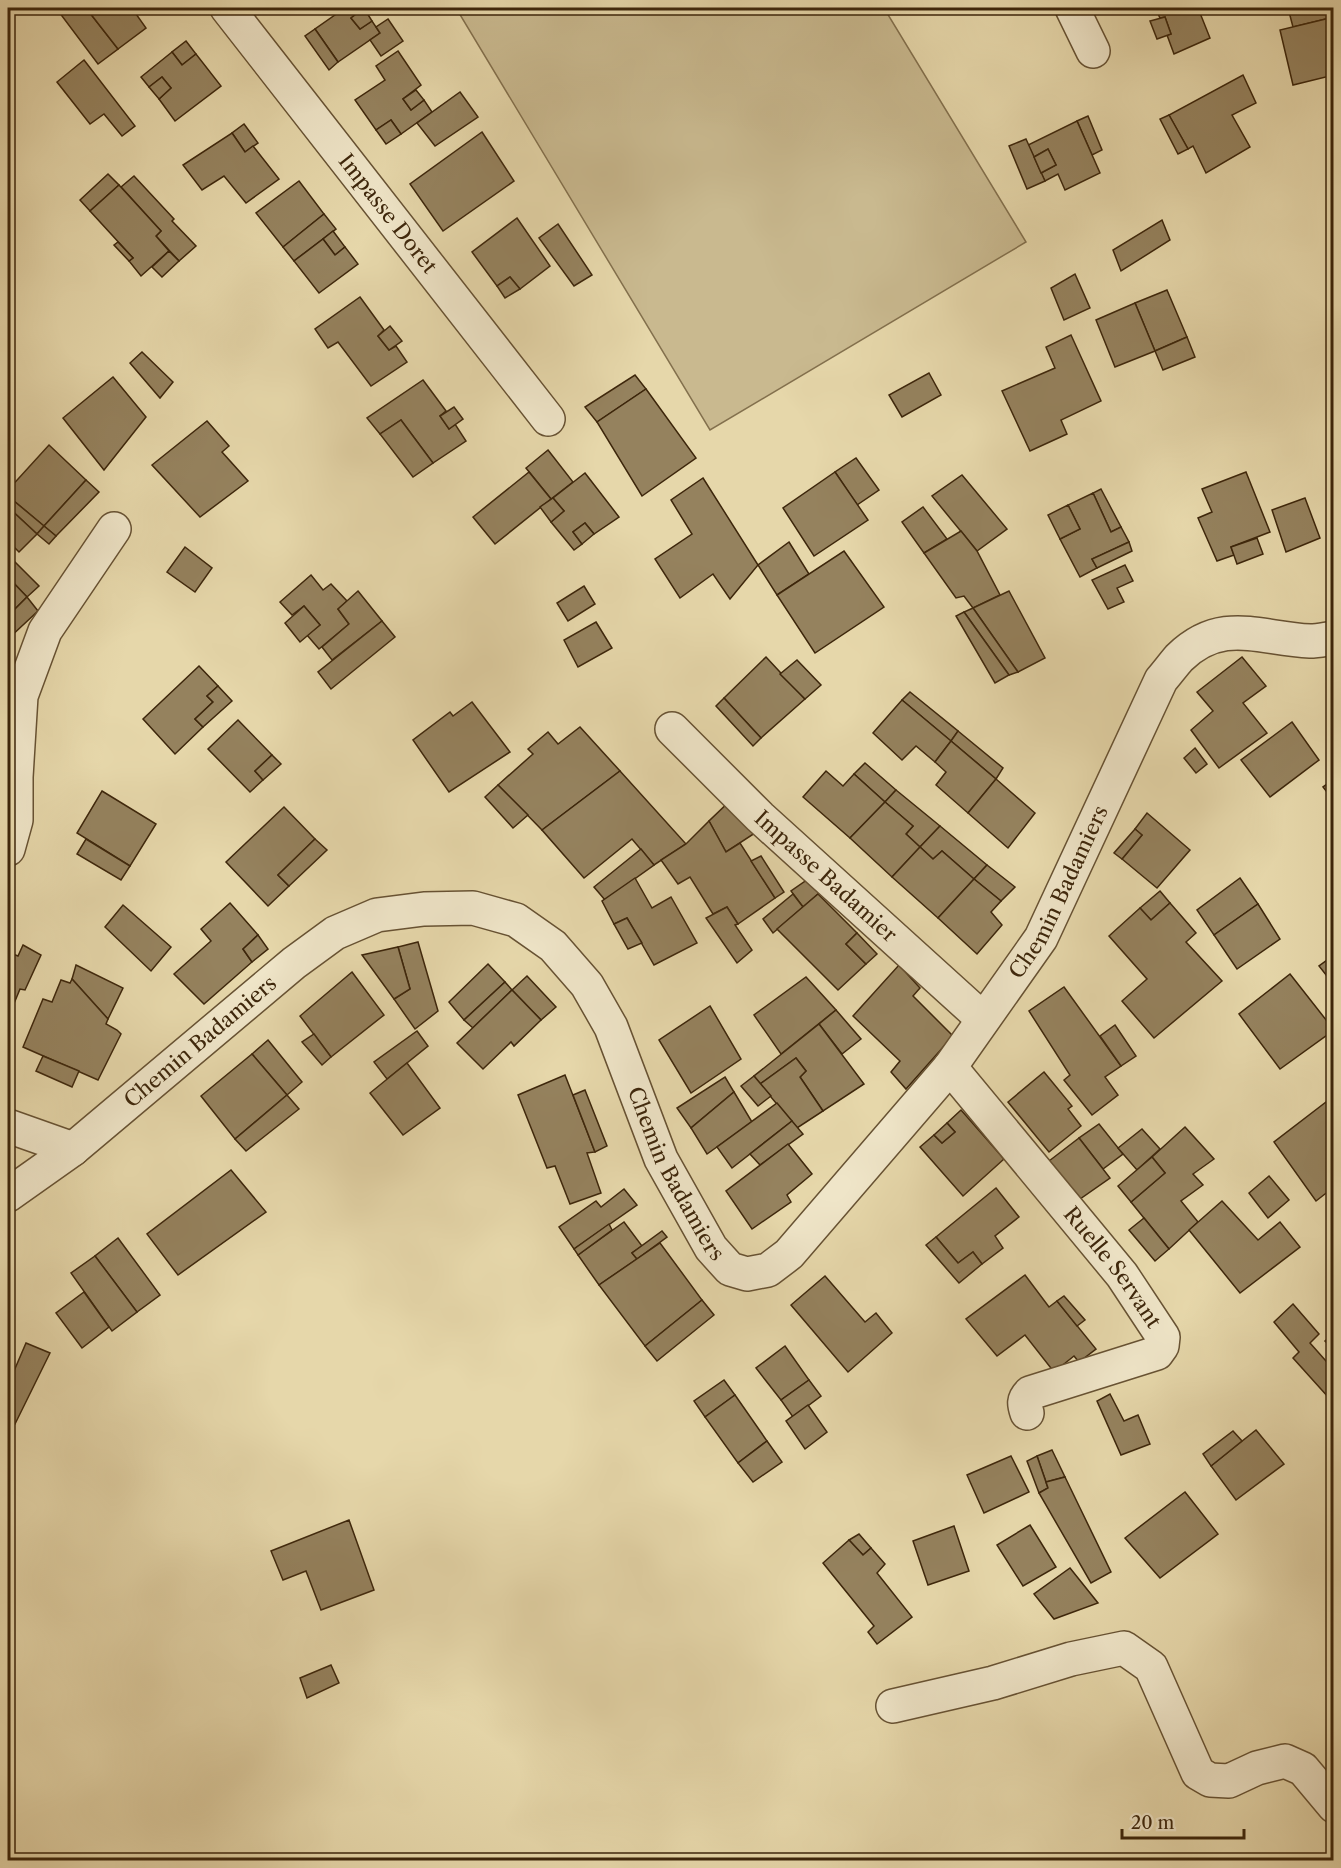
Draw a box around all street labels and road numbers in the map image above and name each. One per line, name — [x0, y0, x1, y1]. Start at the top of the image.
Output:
street label: Impasse Doret — [334, 149, 443, 279]
street label: Chemin Badamiers — [1003, 801, 1113, 983]
street label: Impasse Badamier — [750, 805, 902, 947]
street label: Chemin Badamiers — [119, 970, 281, 1113]
street label: Chemin Badamiers — [623, 1083, 729, 1266]
street label: Ruelle Servant — [1059, 1201, 1167, 1333]

